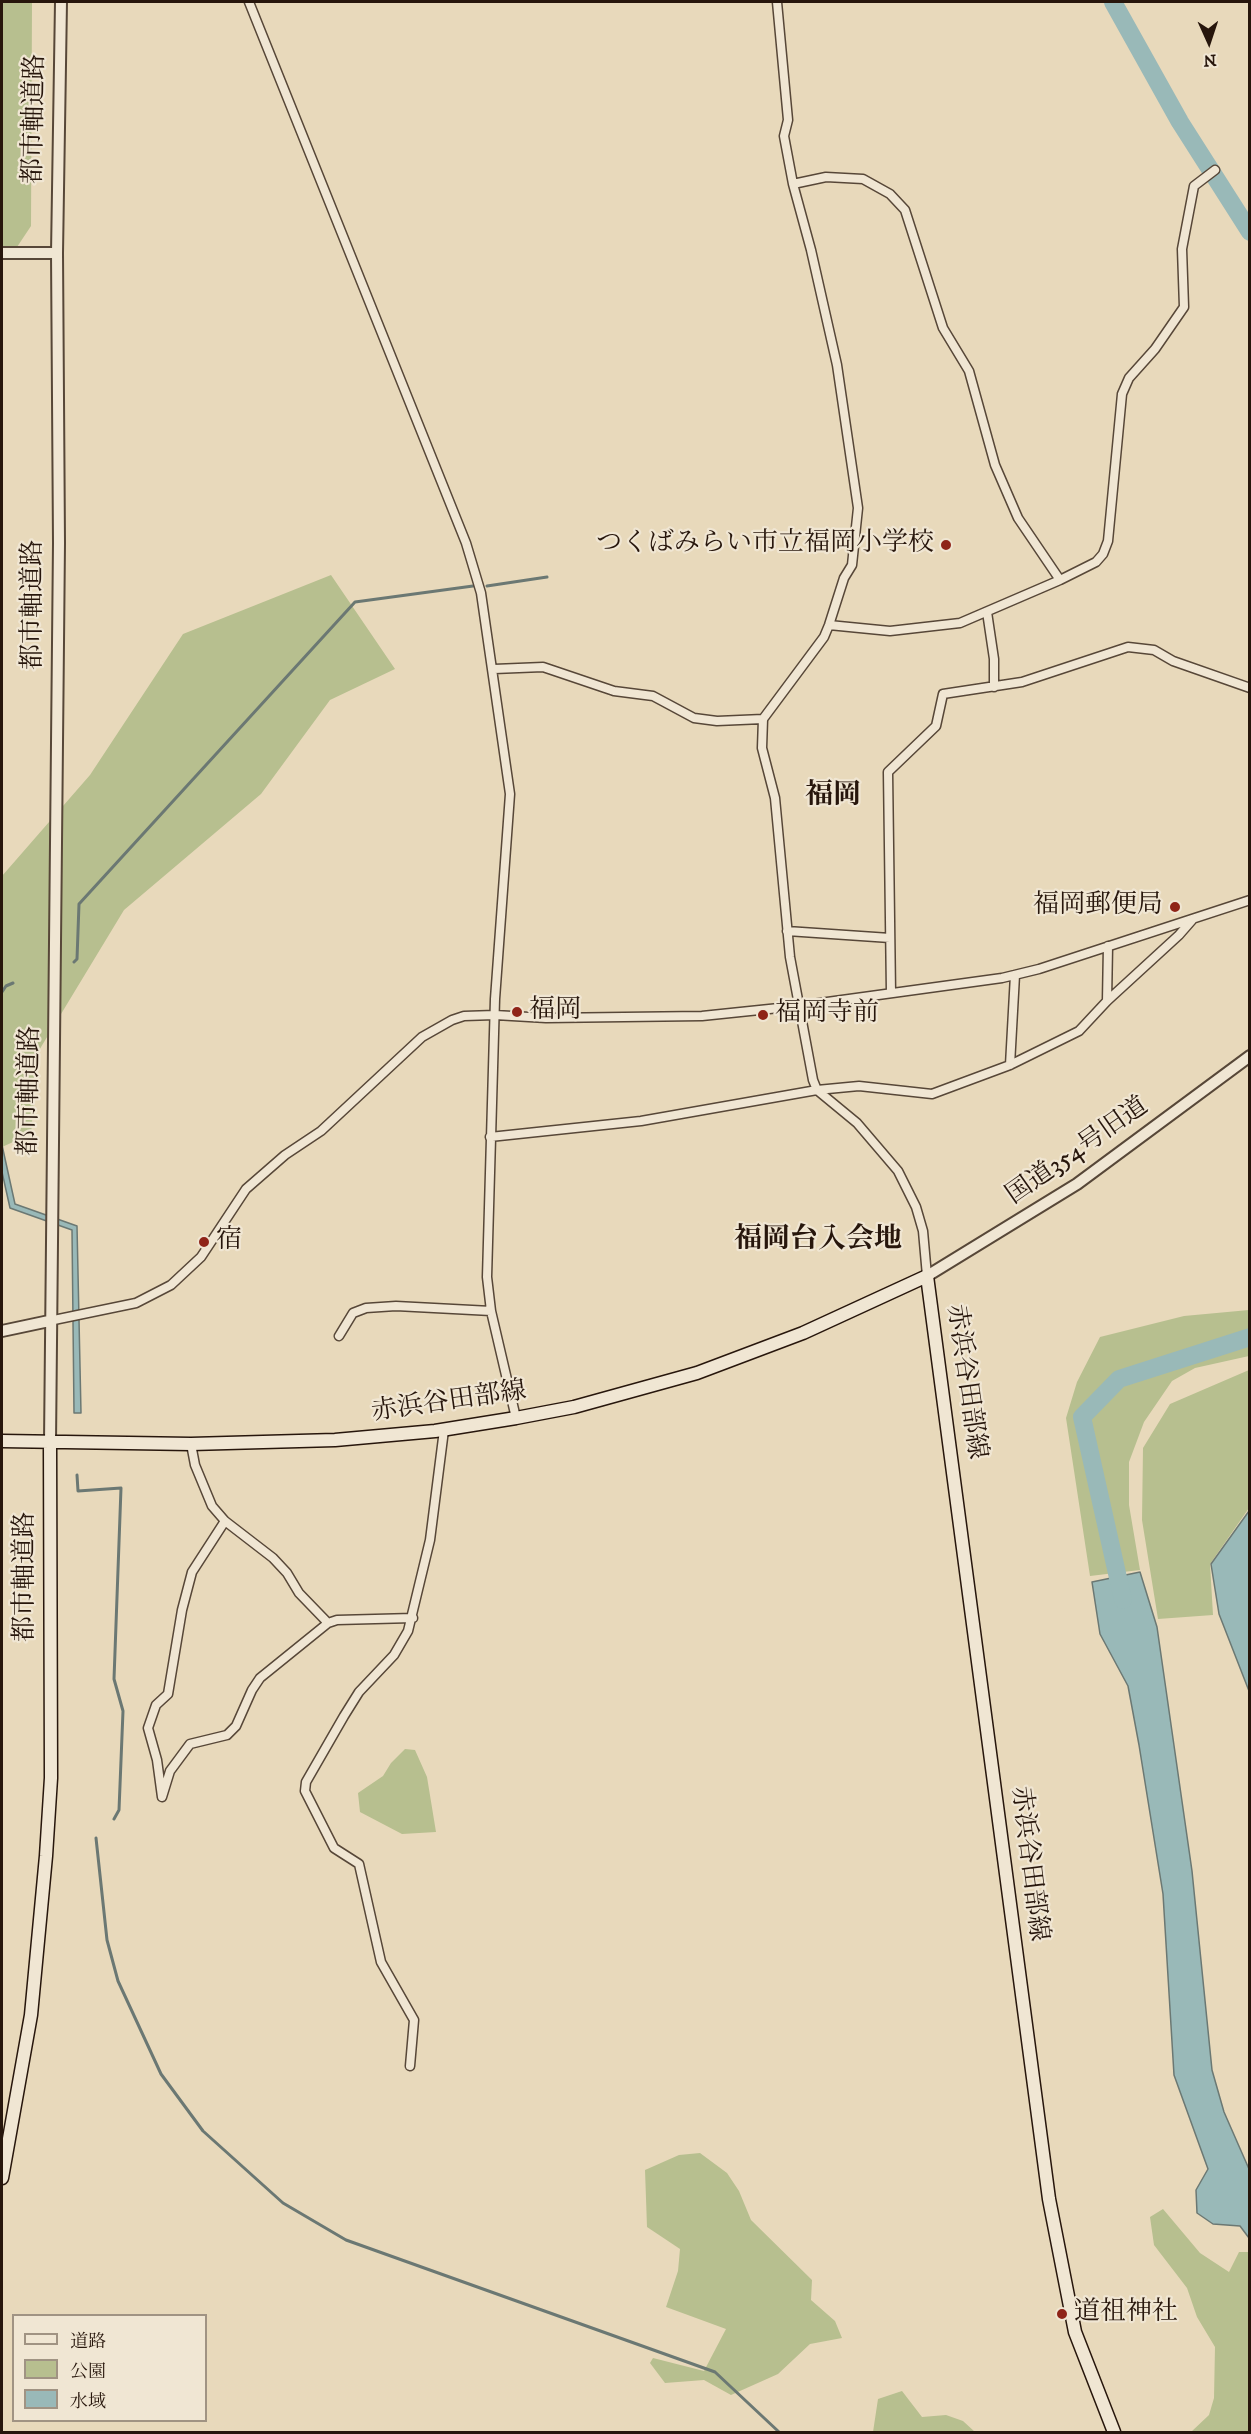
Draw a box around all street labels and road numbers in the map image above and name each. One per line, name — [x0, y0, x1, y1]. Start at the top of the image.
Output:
street label: 都市軸道路 — [19, 54, 53, 184]
street label: 都市軸道路 — [19, 540, 51, 670]
street label: 都市軸道路 — [14, 1026, 48, 1156]
street label: 国道354号旧道 — [1001, 1092, 1155, 1212]
street label: 赤浜谷田部線 — [939, 1303, 991, 1461]
street label: 赤浜谷田部線 — [370, 1377, 528, 1429]
street label: 都市軸道路 — [11, 1512, 43, 1642]
street label: 赤浜谷田部線 — [1003, 1785, 1053, 1943]

